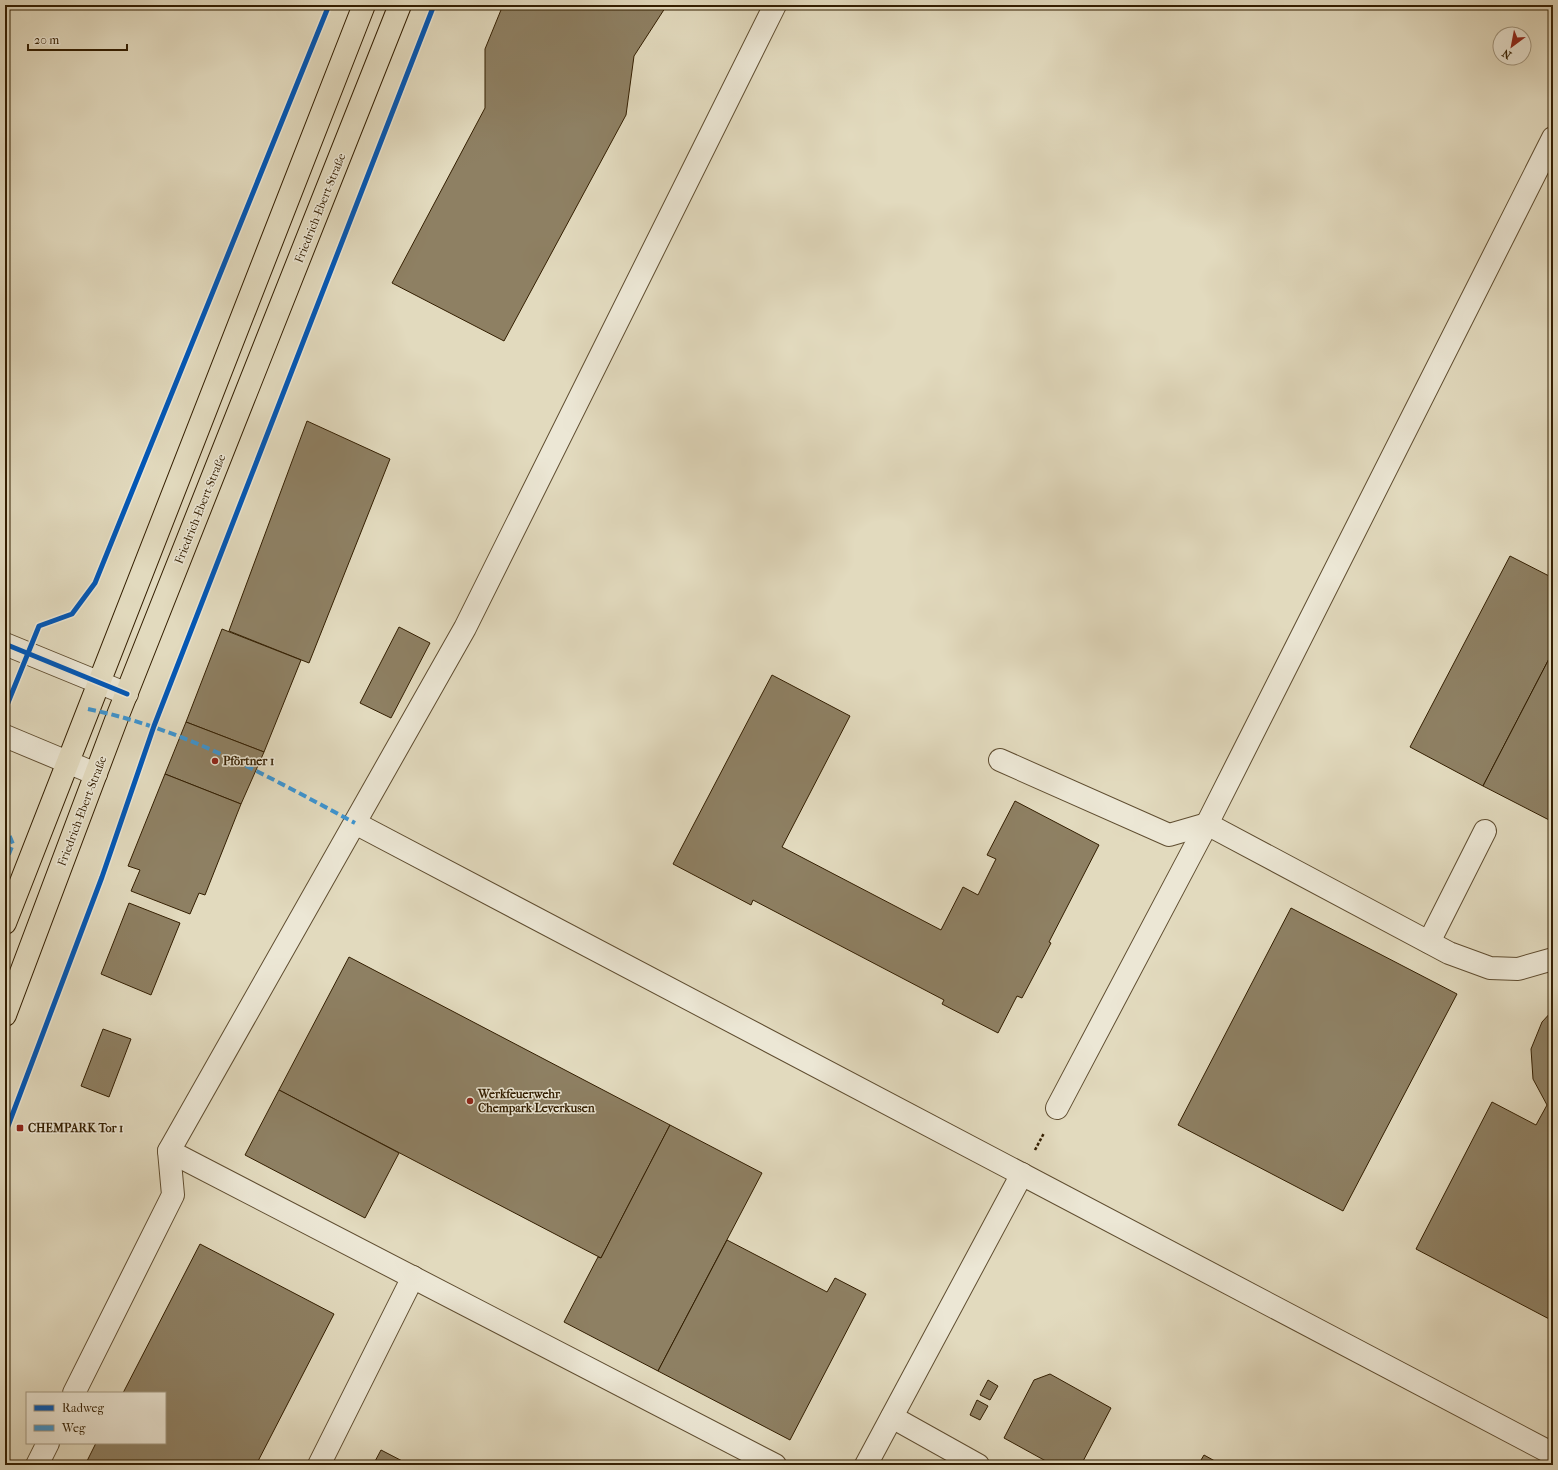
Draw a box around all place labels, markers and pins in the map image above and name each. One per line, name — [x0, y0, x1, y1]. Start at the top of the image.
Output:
place label: Pförtner 1 — [223, 754, 274, 768]
marker: Pförtner 1 — [210, 756, 220, 766]
place label: Werkfeuerwehr Chempark Leverkusen — [477, 1087, 596, 1116]
marker: Werkfeuerwehr Chempark Leverkusen — [465, 1096, 475, 1106]
place label: CHEMPARK Tor 1 — [28, 1121, 123, 1135]
marker: CHEMPARK Tor 1 — [15, 1123, 25, 1133]

